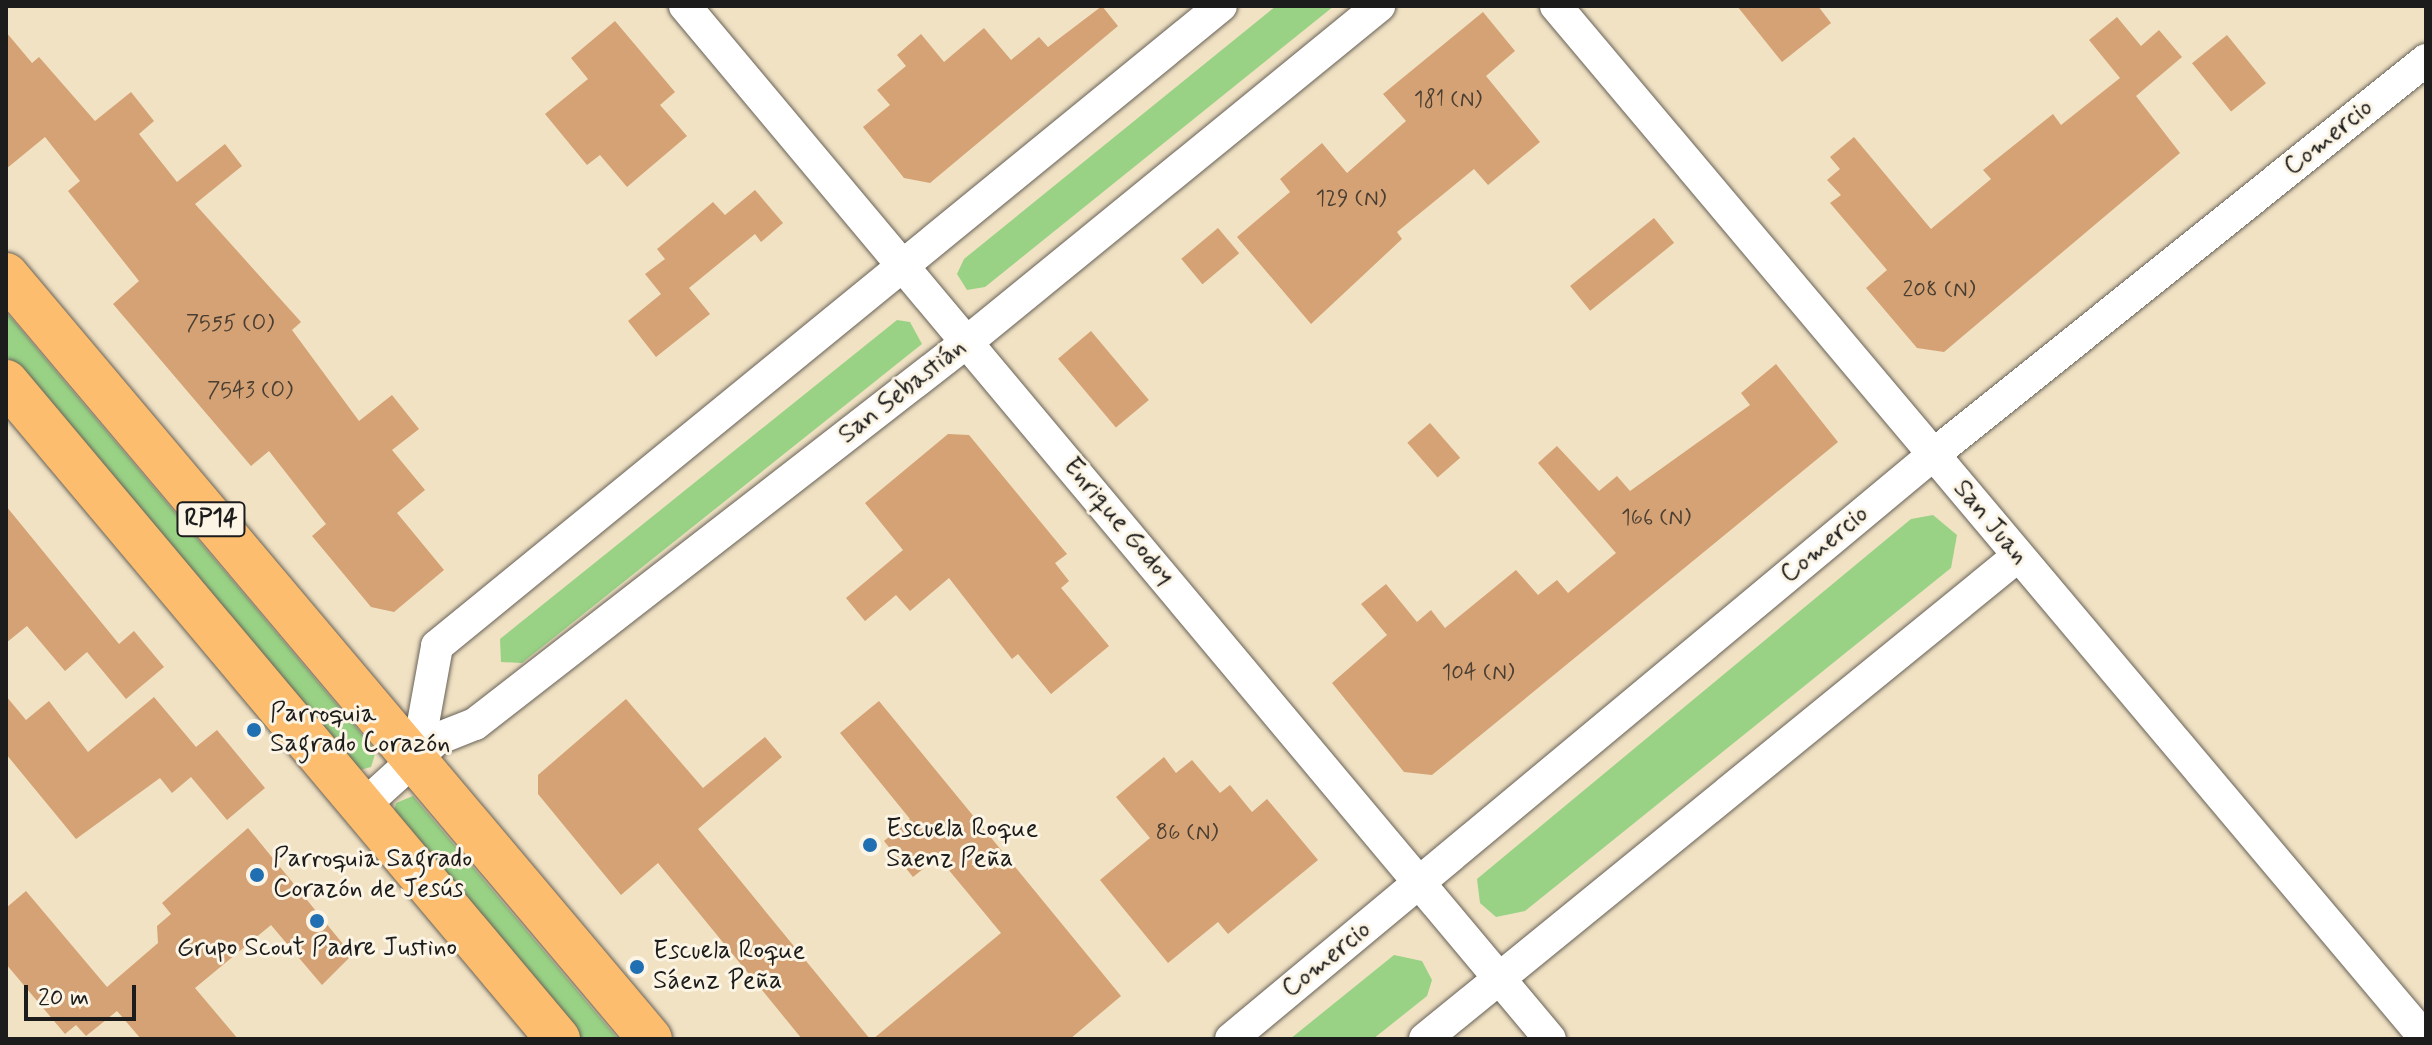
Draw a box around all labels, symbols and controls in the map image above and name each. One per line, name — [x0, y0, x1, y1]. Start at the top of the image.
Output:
house number: 181 (N) — [1414, 88, 1482, 114]
street label: Comercio — [2278, 93, 2380, 183]
house number: 129 (N) — [1316, 187, 1386, 213]
house number: 208 (N) — [1902, 278, 1976, 304]
house number: 7555 (O) — [186, 312, 274, 338]
street label: San Sebastián — [833, 332, 973, 452]
house number: 7543 (O) — [207, 379, 293, 405]
street label: Enrique Godoy — [1055, 451, 1181, 593]
street label: San Juan — [1945, 473, 2035, 573]
road number: RP14 — [175, 499, 247, 539]
street label: Comercio — [1775, 499, 1875, 591]
house number: 166 (N) — [1621, 506, 1691, 532]
house number: 104 (N) — [1441, 661, 1515, 687]
place label: Parroquia Sagrado Corazón — [270, 699, 453, 760]
marker: Parroquia Sagrado Corazón — [245, 721, 263, 739]
place label: Escuela Roque Saenz Peña — [886, 814, 1033, 876]
house number: 86 (N) — [1156, 821, 1218, 847]
marker: Escuela Roque Saenz Peña — [861, 836, 879, 854]
place label: Parroquia Sagrado Corazón de Jesús — [273, 844, 472, 906]
marker: Parroquia Sagrado Corazón de Jesús — [248, 866, 266, 884]
marker: Grupo Scout Padre Justino — [308, 912, 326, 930]
street label: Comercio — [1276, 915, 1378, 1005]
place label: Grupo Scout Padre Justino — [177, 933, 457, 965]
place label: Escuela Roque Sáenz Peña — [653, 936, 800, 998]
marker: Escuela Roque Sáenz Peña — [628, 958, 646, 976]
scale bar — [28, 969, 140, 1019]
text: 20 m — [38, 983, 89, 1014]

